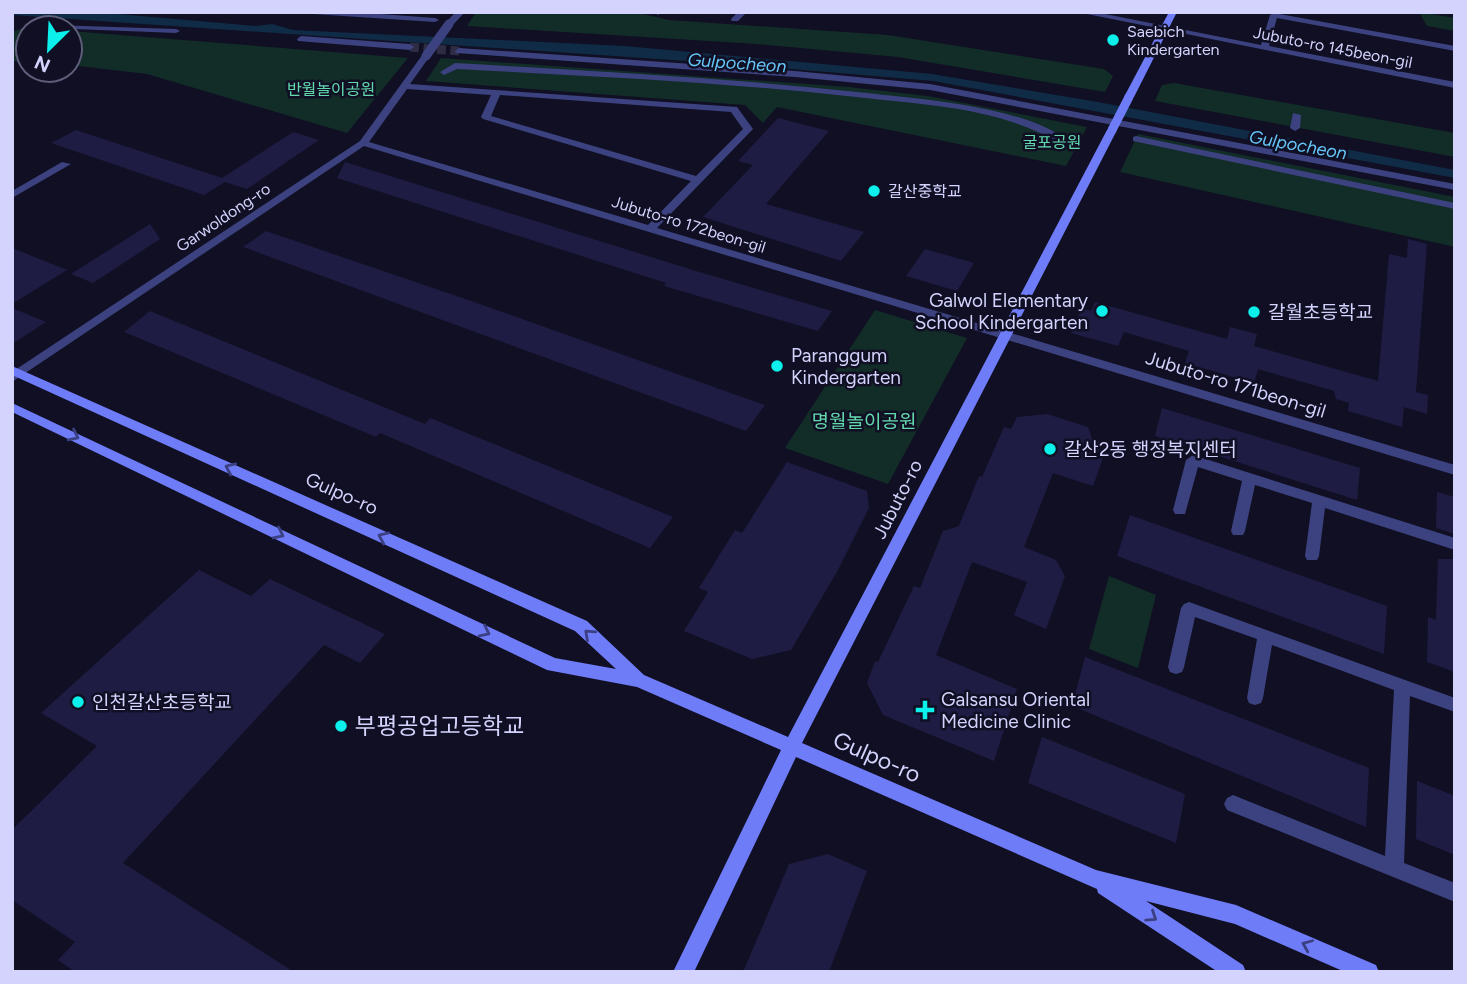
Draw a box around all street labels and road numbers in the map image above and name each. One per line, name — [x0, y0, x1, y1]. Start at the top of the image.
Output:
street label: Jubuto-ro 145beon-gil — [1252, 23, 1414, 72]
street label: Garwoldong-ro — [173, 179, 274, 256]
street label: Jubuto-ro 172beon-gil — [610, 192, 768, 257]
street label: Jubuto-ro 171beon-gil — [1143, 346, 1329, 423]
street label: Jubuto-ro — [868, 456, 927, 543]
street label: Gulpo-ro — [302, 467, 382, 520]
street label: Gulpo-ro — [829, 725, 925, 789]

